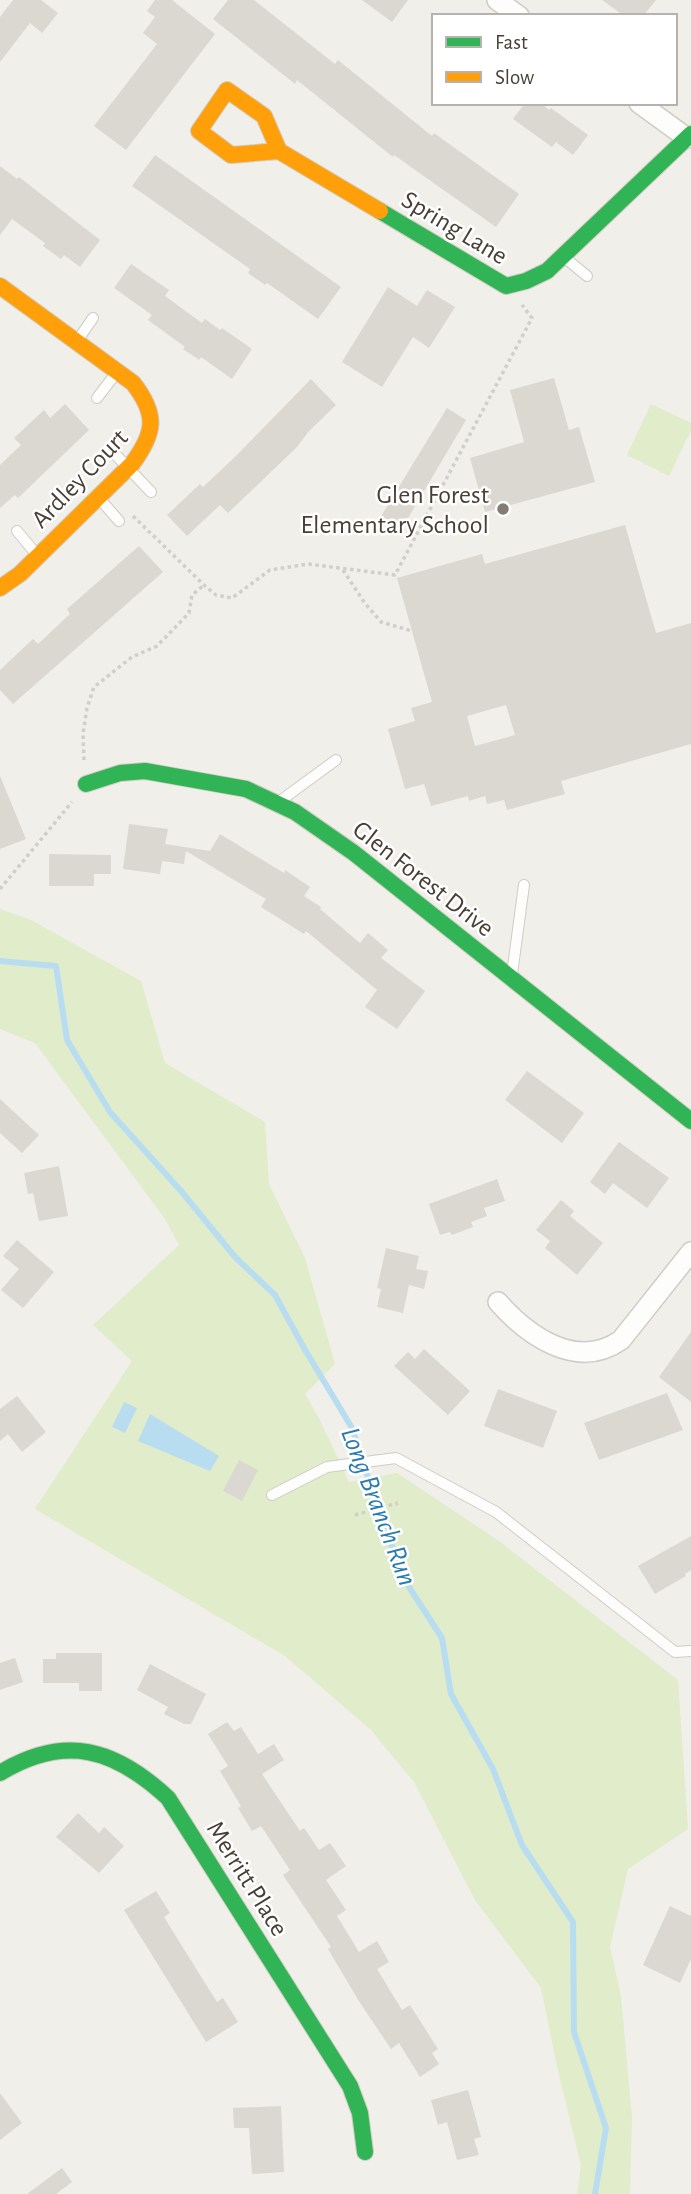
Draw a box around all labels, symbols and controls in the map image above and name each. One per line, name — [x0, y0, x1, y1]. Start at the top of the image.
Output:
legend — [432, 14, 677, 105]
text: Fast — [495, 32, 528, 53]
text: Slow — [495, 67, 534, 88]
street label: Spring Lane — [397, 186, 512, 269]
street label: Ardley Court — [27, 424, 133, 533]
place label: Glen Forest Elementary School — [300, 482, 489, 538]
marker: Glen Forest Elementary School — [495, 501, 511, 517]
street label: Glen Forest Drive — [348, 816, 499, 942]
water label: Long Branch Run — [335, 1423, 421, 1590]
street label: Merritt Place — [202, 1817, 293, 1940]

